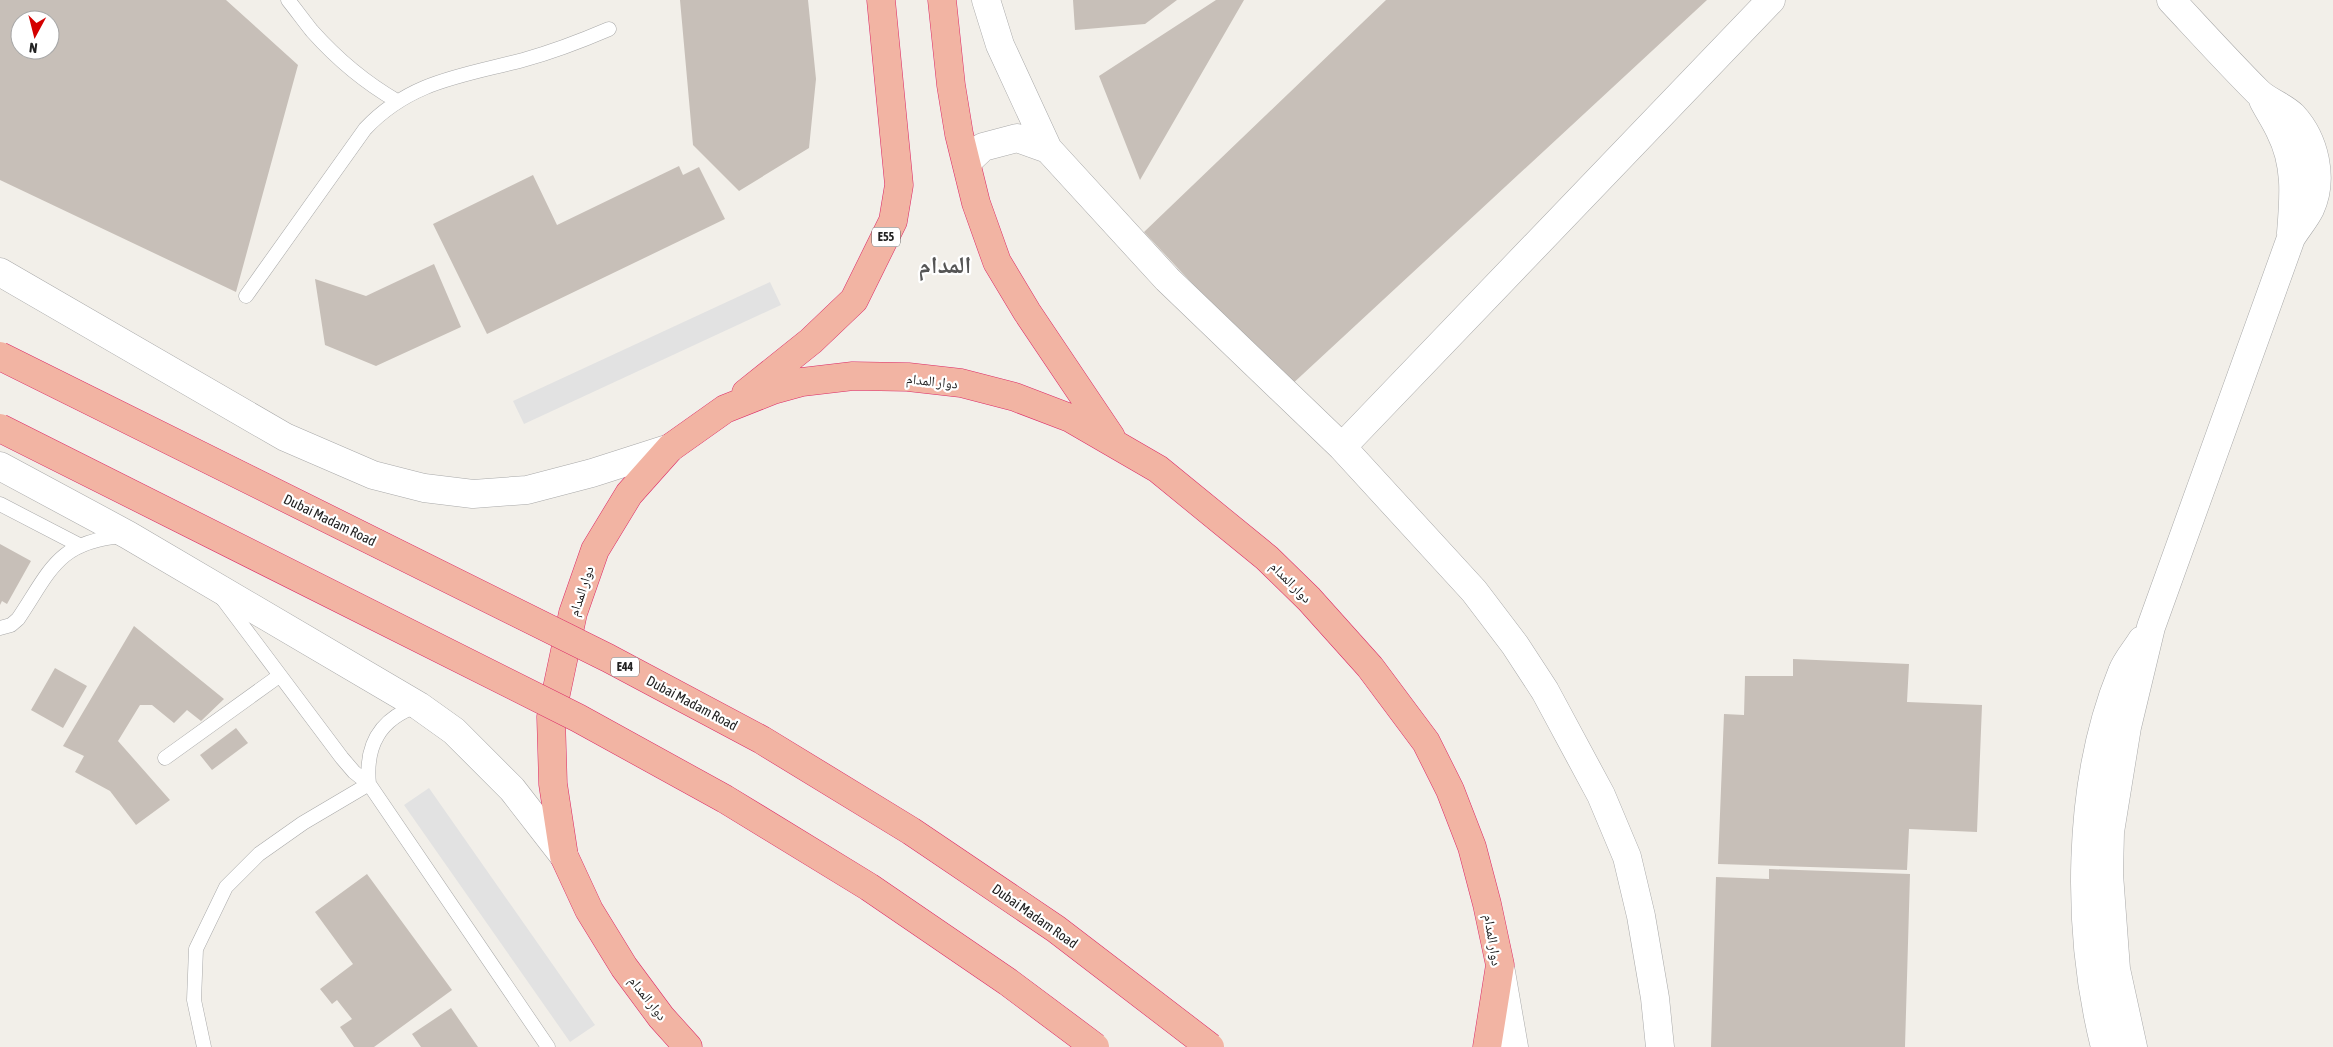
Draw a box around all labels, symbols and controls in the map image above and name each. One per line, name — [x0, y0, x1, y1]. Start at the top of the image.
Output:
north arrow — [10, 10, 60, 60]
text: N — [28, 39, 38, 56]
road number: E55 — [872, 228, 900, 246]
district label: المدام — [919, 251, 971, 282]
street label: دوار المدام — [905, 370, 959, 394]
street label: Dubai Madam Road — [281, 491, 379, 549]
street label: دوار المدام — [1266, 558, 1315, 608]
street label: دوار المدام — [565, 564, 599, 619]
road number: E44 — [611, 658, 639, 676]
street label: Dubai Madam Road — [644, 672, 740, 734]
street label: Dubai Madam Road — [989, 881, 1081, 951]
street label: دوار المدام — [1479, 913, 1505, 967]
street label: دوار المدام — [624, 973, 670, 1025]

